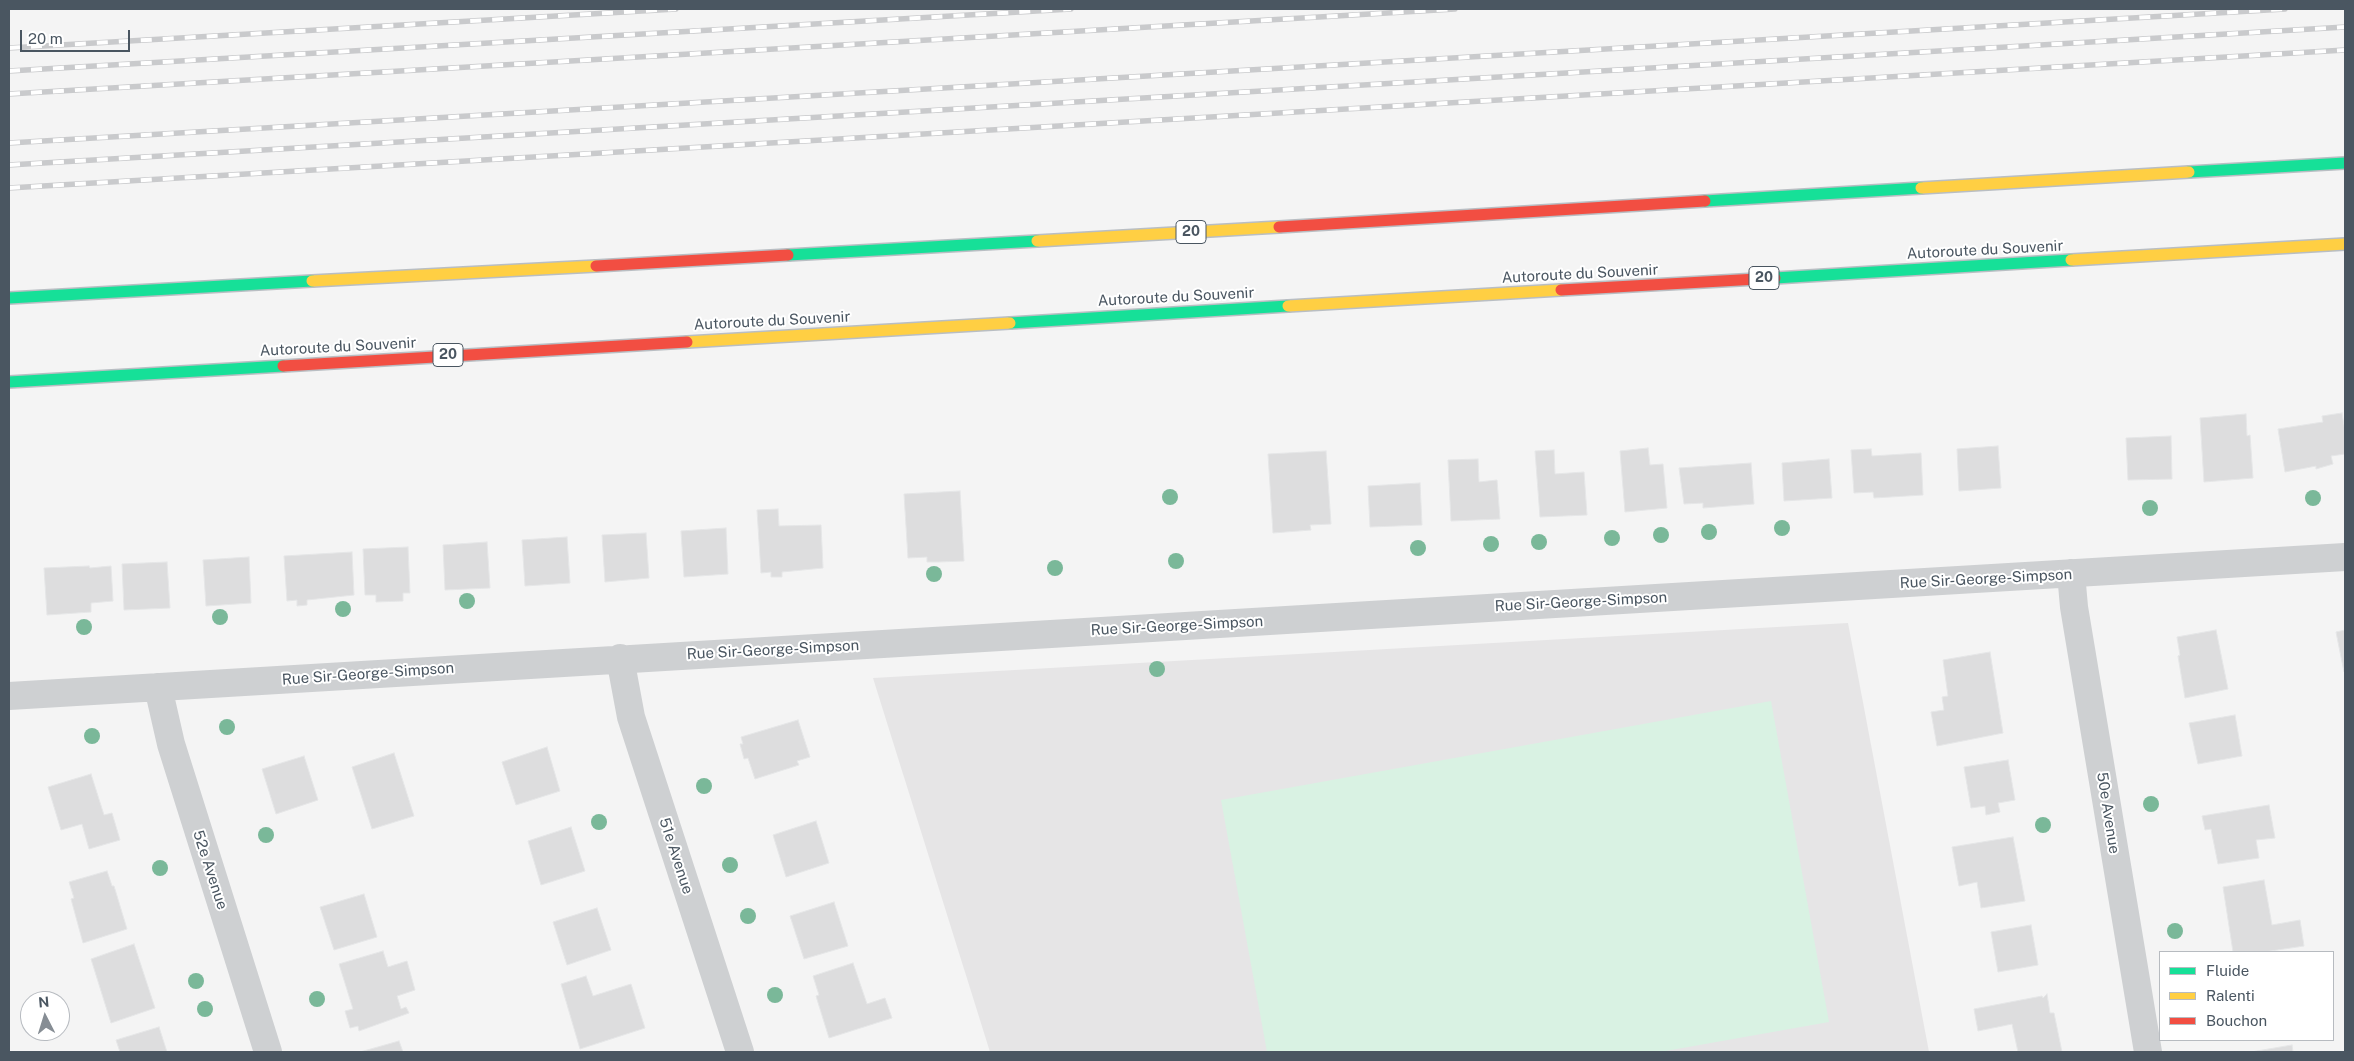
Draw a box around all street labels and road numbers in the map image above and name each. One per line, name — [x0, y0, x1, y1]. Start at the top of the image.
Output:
road number: 20 — [1176, 220, 1206, 243]
street label: Autoroute du Souvenir — [1906, 237, 2064, 263]
street label: Autoroute du Souvenir — [1501, 261, 1659, 287]
road number: 20 — [1749, 266, 1779, 290]
street label: Autoroute du Souvenir — [1097, 284, 1255, 310]
street label: Autoroute du Souvenir — [693, 308, 851, 334]
street label: Autoroute du Souvenir — [259, 334, 417, 360]
road number: 20 — [433, 344, 463, 366]
street label: Rue Sir-George-Simpson — [1899, 565, 2073, 593]
street label: Rue Sir-George-Simpson — [1494, 588, 1668, 616]
street label: Rue Sir-George-Simpson — [1090, 612, 1264, 640]
street label: Rue Sir-George-Simpson — [686, 636, 860, 664]
street label: Rue Sir-George-Simpson — [281, 659, 455, 689]
street label: 50e Avenue — [2093, 771, 2123, 855]
street label: 51e Avenue — [655, 815, 697, 897]
street label: 52e Avenue — [189, 828, 231, 912]

